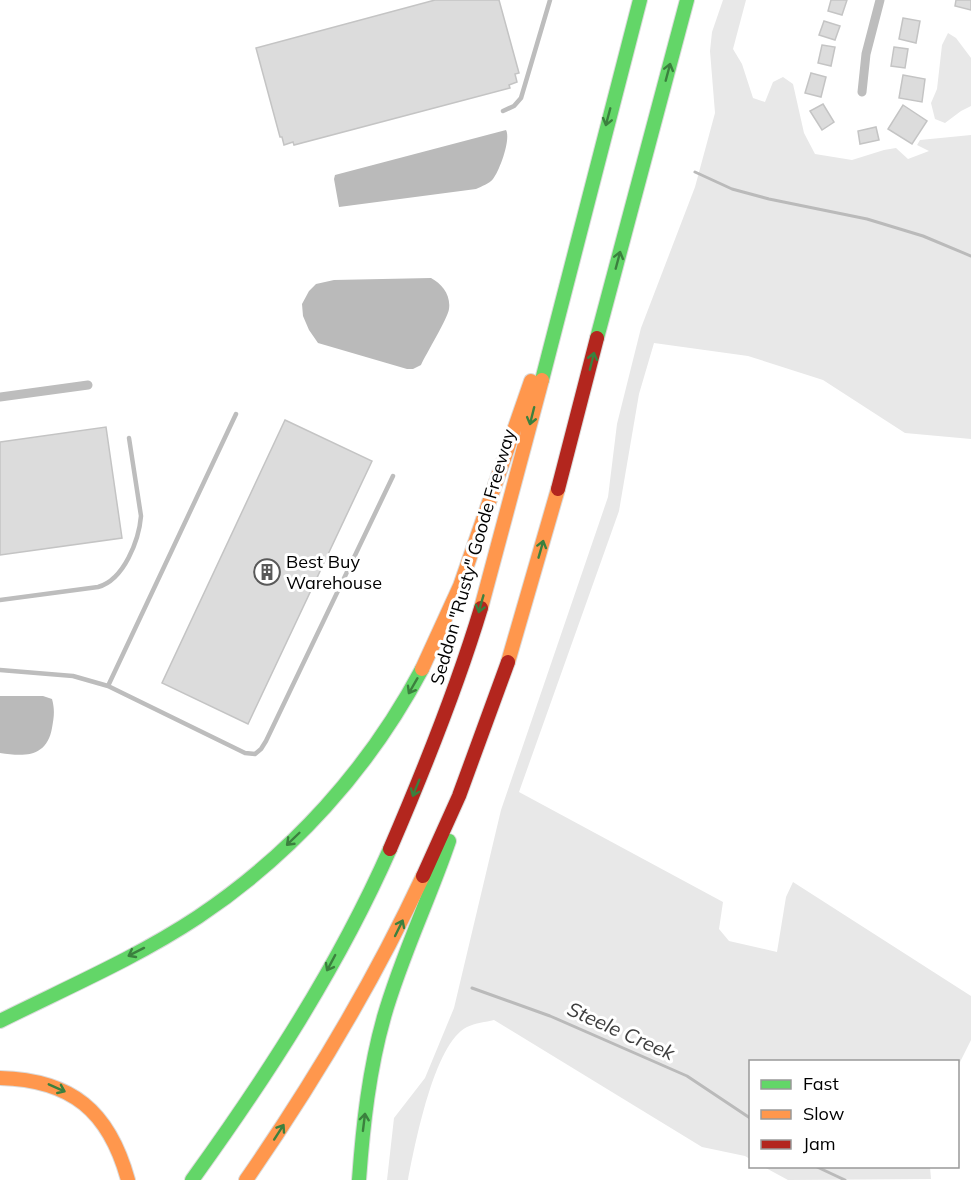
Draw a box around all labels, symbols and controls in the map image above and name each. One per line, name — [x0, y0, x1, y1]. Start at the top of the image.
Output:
one-way arrow — [663, 63, 675, 82]
one-way arrow — [602, 108, 614, 127]
one-way arrow — [613, 251, 625, 270]
one-way arrow — [587, 352, 598, 371]
one-way arrow — [526, 406, 537, 425]
street label: Seddon "Rusty" Goode Freeway — [425, 426, 520, 687]
one-way arrow — [536, 540, 547, 559]
place label: Best Buy Warehouse — [286, 550, 382, 594]
building icon: Best Buy Warehouse — [252, 557, 282, 587]
one-way arrow — [475, 594, 486, 613]
one-way arrow — [407, 676, 418, 694]
one-way arrow — [410, 778, 421, 796]
one-way arrow — [286, 831, 301, 846]
one-way arrow — [394, 919, 405, 937]
one-way arrow — [127, 947, 145, 959]
one-way arrow — [325, 954, 337, 971]
water label: Steele Creek — [564, 996, 679, 1066]
legend — [749, 1060, 959, 1168]
text: Fast — [803, 1072, 839, 1095]
one-way arrow — [47, 1082, 65, 1094]
text: Slow — [803, 1102, 845, 1125]
one-way arrow — [359, 1112, 370, 1132]
one-way arrow — [273, 1124, 285, 1141]
text: Jam — [803, 1132, 836, 1155]

